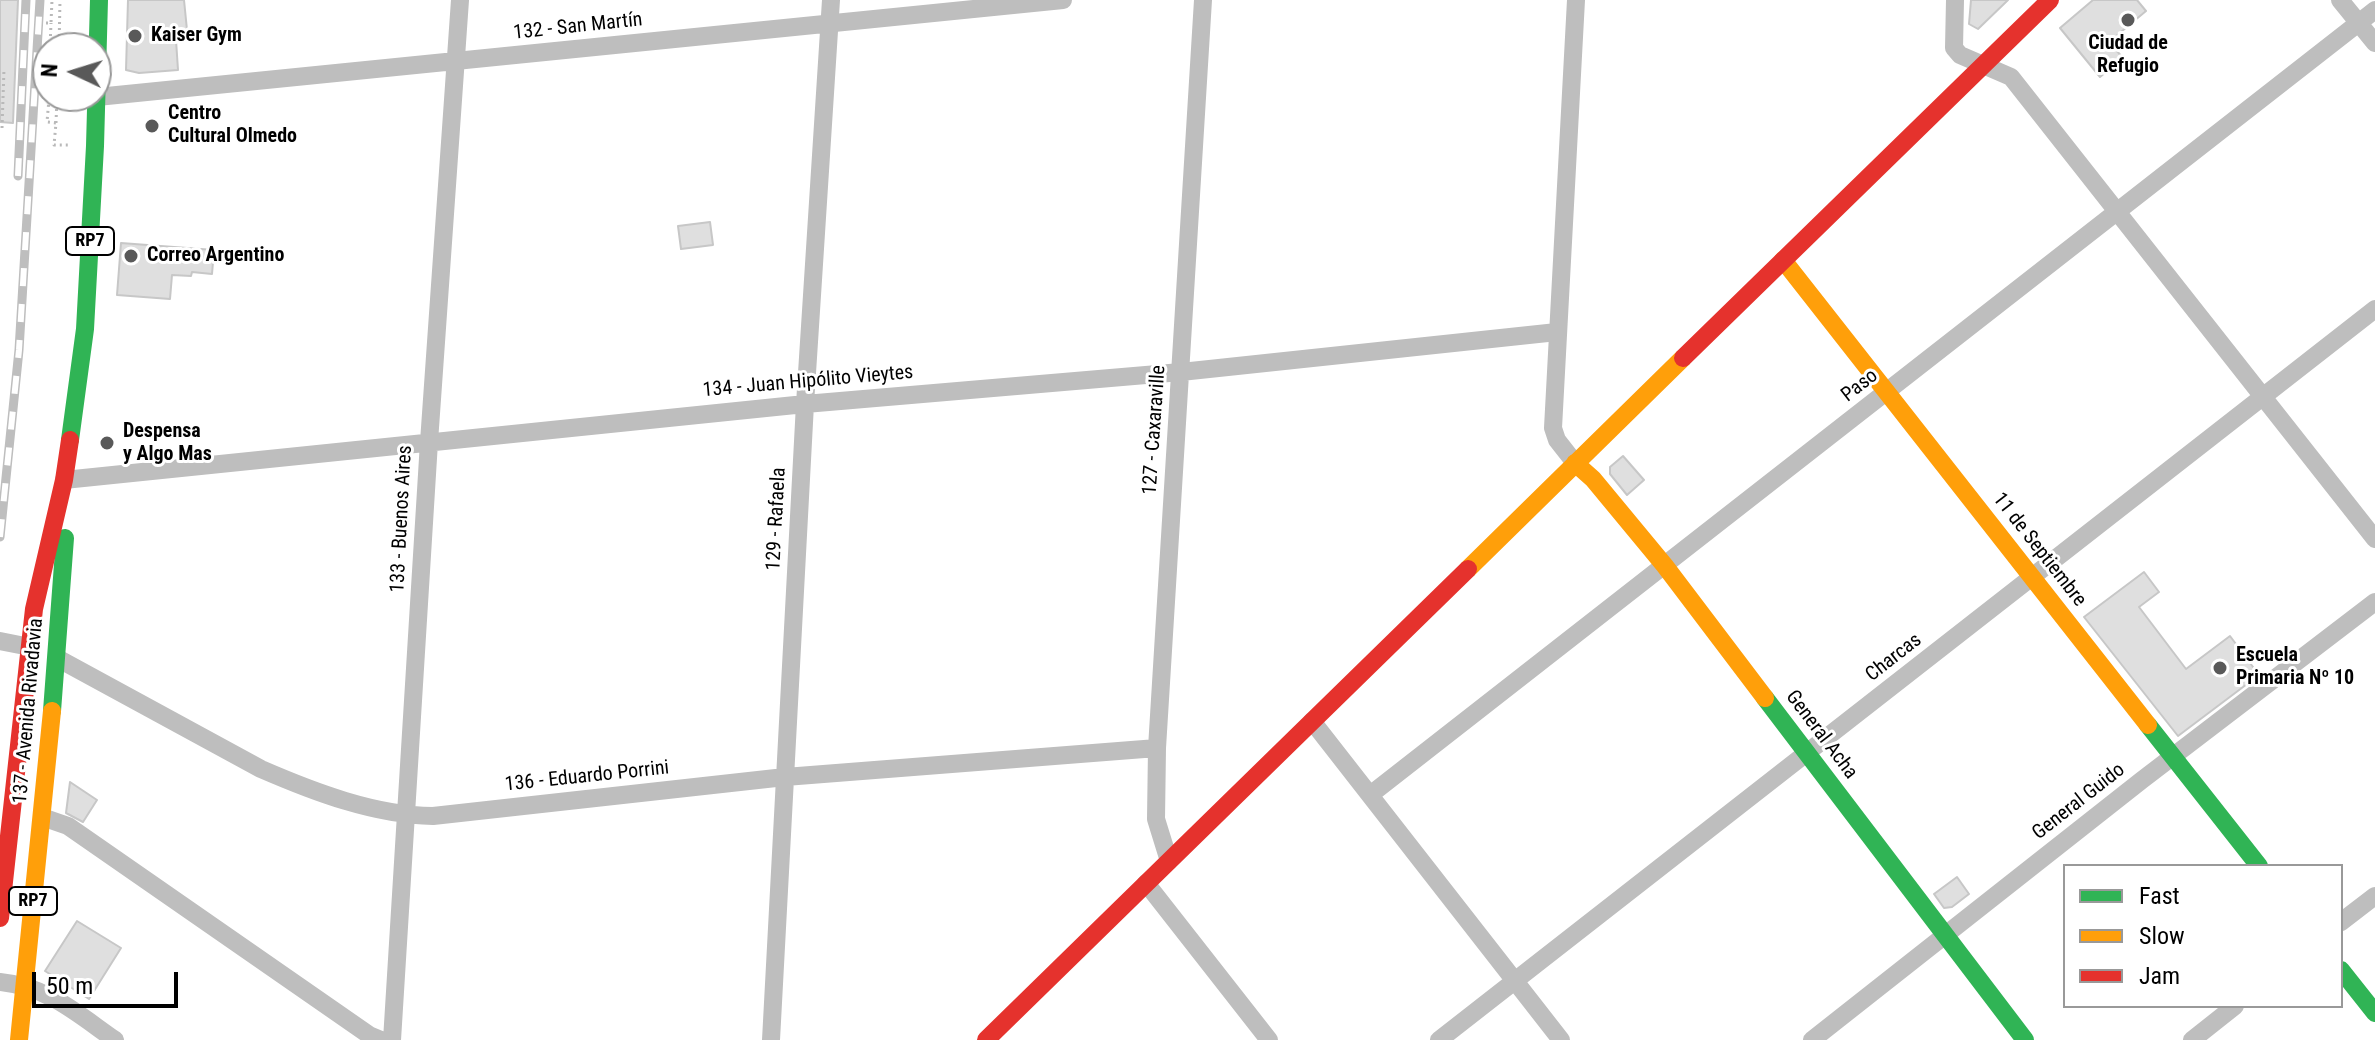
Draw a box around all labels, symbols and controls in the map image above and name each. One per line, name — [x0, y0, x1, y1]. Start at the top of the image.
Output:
street label: 132 - San Martín — [512, 8, 644, 46]
marker: Ciudad de Refugio — [2119, 11, 2137, 29]
place label: Kaiser Gym — [151, 24, 242, 48]
marker: Kaiser Gym — [126, 27, 144, 45]
north arrow — [32, 32, 112, 112]
place label: Ciudad de Refugio — [2088, 32, 2168, 79]
text: N — [37, 63, 62, 78]
place label: Centro Cultural Olmedo — [168, 102, 297, 149]
marker: Centro Cultural Olmedo — [143, 117, 161, 135]
road number: RP7 — [66, 227, 114, 255]
place label: Correo Argentino — [147, 244, 284, 268]
marker: Correo Argentino — [122, 247, 140, 265]
street label: 134 - Juan Hipólito Vieytes — [702, 361, 914, 403]
street label: 127 - Caxaraville — [1138, 364, 1172, 496]
street label: Paso — [1837, 364, 1883, 408]
place label: Despensa y Algo Mas — [123, 420, 212, 467]
marker: Despensa y Algo Mas — [98, 434, 116, 452]
street label: 133 - Buenos Aires — [386, 445, 418, 593]
street label: 129 - Rafaela — [762, 467, 792, 571]
street label: 11 de Septiembre — [1987, 488, 2091, 612]
street label: 137 - Avenida Rivadavia — [9, 617, 49, 805]
street label: Charcas — [1861, 629, 1927, 687]
place label: Escuela Primaria Nº 10 — [2236, 644, 2354, 691]
marker: Escuela Primaria Nº 10 — [2211, 659, 2229, 677]
street label: General Acha — [1780, 686, 1862, 784]
street label: 136 - Eduardo Porrini — [504, 756, 670, 798]
street label: General Guido — [2028, 758, 2130, 846]
legend — [2063, 864, 2343, 1008]
text: Fast — [2139, 882, 2180, 910]
road number: RP7 — [9, 887, 57, 915]
text: Slow — [2139, 922, 2185, 950]
scale bar — [36, 956, 182, 1006]
text: Jam — [2139, 962, 2180, 990]
text: 50 m — [46, 972, 93, 1000]

